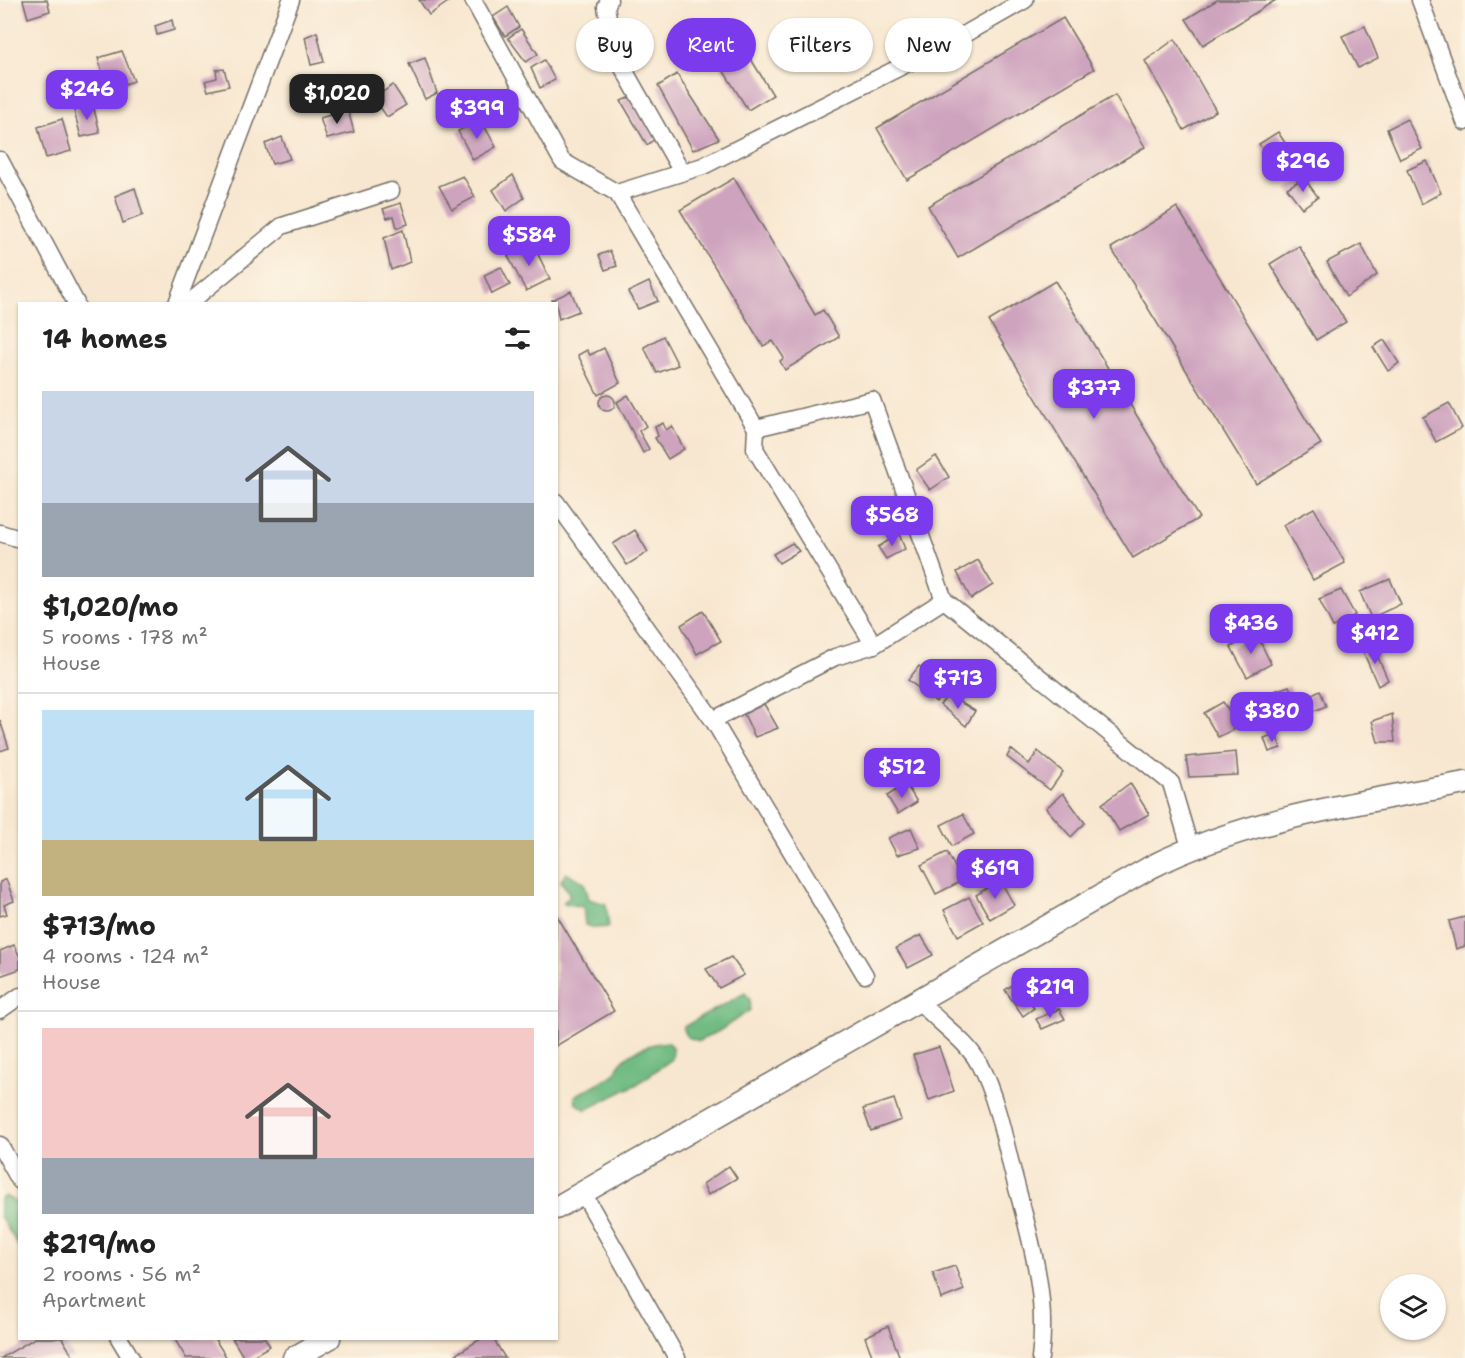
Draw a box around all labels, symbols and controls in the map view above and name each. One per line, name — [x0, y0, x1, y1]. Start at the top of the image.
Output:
chip: Buy — [576, 18, 654, 72]
chip: Rent — [666, 18, 756, 72]
chip: Filters — [768, 18, 873, 72]
chip: New — [885, 18, 972, 72]
pin: $246 — [51, 70, 123, 121]
pin: $1,020 — [288, 74, 386, 125]
text: $246 — [60, 76, 114, 102]
text: $1,020 — [303, 80, 371, 106]
pin: $399 — [441, 89, 513, 140]
text: $399 — [450, 95, 504, 121]
pin: $296 — [1267, 142, 1339, 193]
text: $296 — [1276, 148, 1330, 174]
pin: $584 — [493, 216, 565, 267]
text: $584 — [502, 222, 556, 248]
text: 14 homes — [42, 321, 168, 356]
icon: filters — [501, 322, 534, 355]
pin: $377 — [1058, 369, 1130, 420]
text: $377 — [1067, 375, 1121, 401]
icon: home — [234, 430, 342, 538]
pin: $568 — [856, 496, 928, 547]
text: $568 — [865, 502, 919, 528]
text: $1,020/mo — [42, 589, 179, 624]
pin: $436 — [1215, 604, 1287, 655]
text: $436 — [1224, 610, 1278, 636]
pin: $412 — [1339, 614, 1411, 665]
text: $412 — [1351, 620, 1399, 646]
text: 5 rooms · 178 m² — [42, 624, 208, 650]
text: House — [42, 650, 101, 676]
pin: $713 — [922, 659, 994, 710]
text: $713 — [933, 665, 983, 691]
pin: $380 — [1236, 692, 1308, 743]
text: $380 — [1244, 698, 1300, 724]
pin: $512 — [866, 748, 938, 799]
icon: home — [234, 749, 342, 857]
text: $512 — [878, 754, 926, 780]
pin: $619 — [959, 849, 1031, 900]
text: $619 — [971, 855, 1019, 881]
text: $713/mo — [42, 908, 156, 943]
text: 4 rooms · 124 m² — [42, 943, 209, 969]
pin: $219 — [1014, 968, 1086, 1019]
text: House — [42, 969, 101, 995]
text: $219 — [1025, 974, 1075, 1000]
icon: home — [234, 1067, 342, 1175]
text: $219/mo — [42, 1226, 156, 1261]
text: 2 rooms · 56 m² — [42, 1261, 201, 1287]
map controls — [1380, 1274, 1446, 1340]
button: layers — [1380, 1274, 1446, 1340]
text: Apartment — [42, 1287, 146, 1313]

